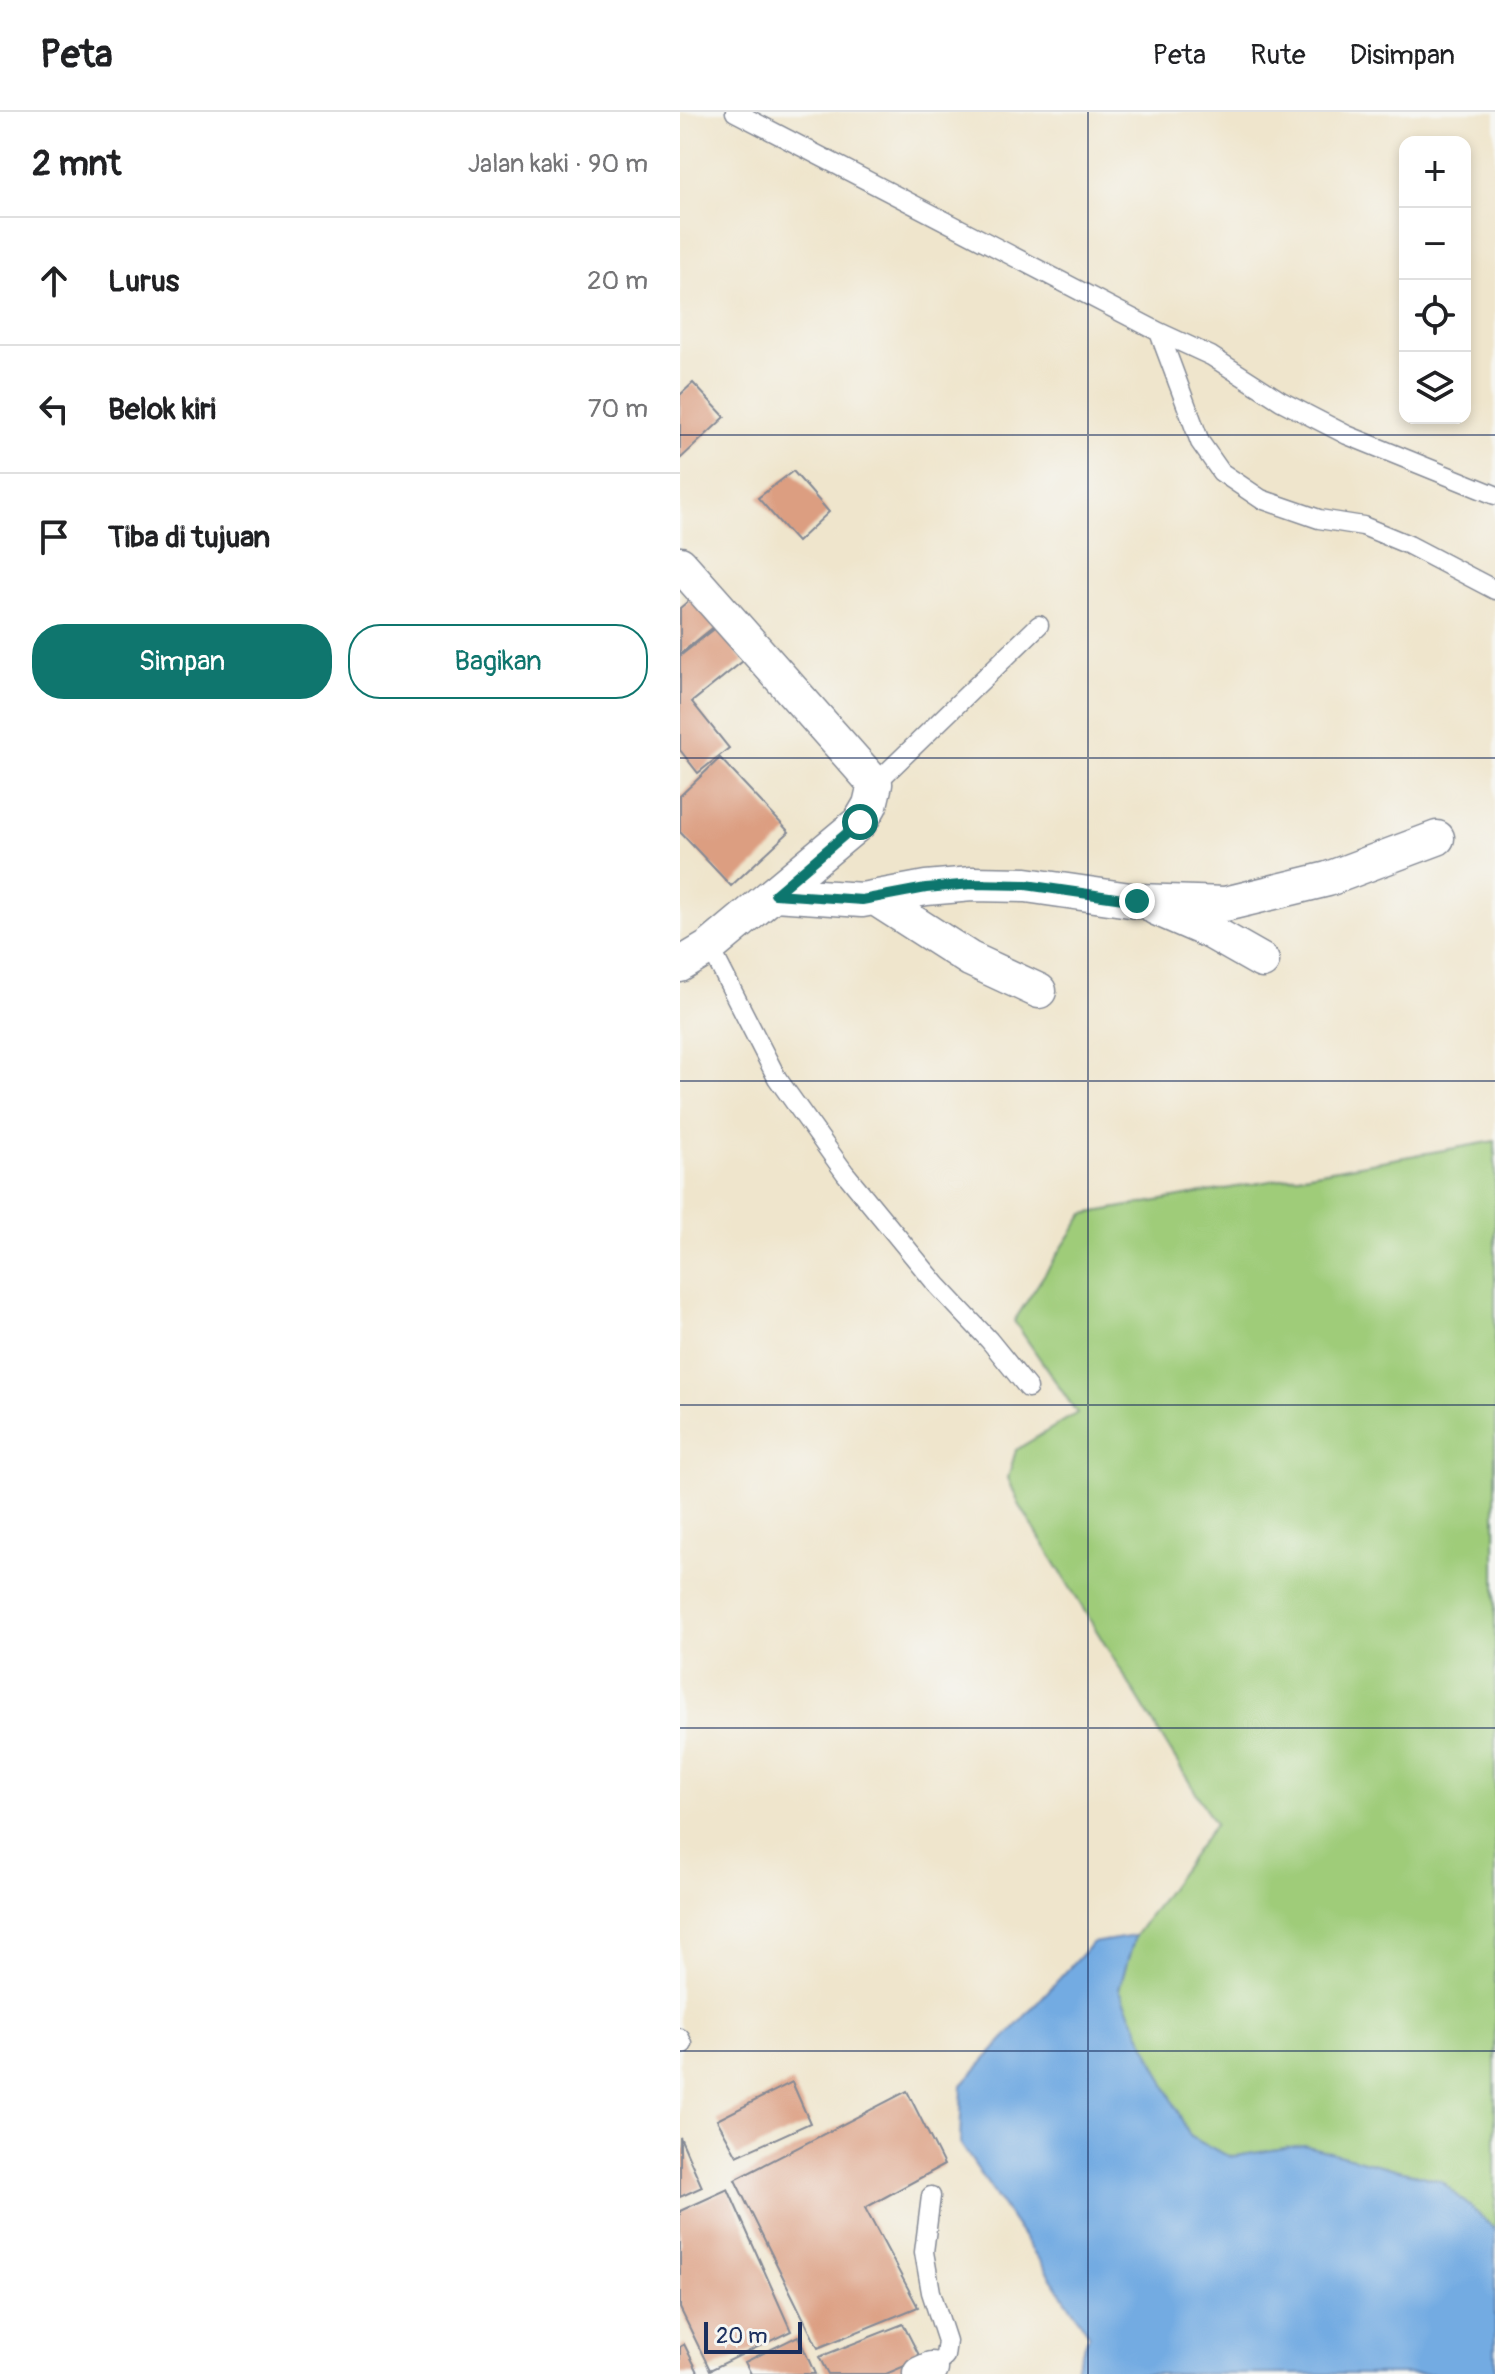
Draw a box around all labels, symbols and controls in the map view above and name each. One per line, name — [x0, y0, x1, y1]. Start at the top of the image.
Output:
text: Peta — [40, 31, 113, 79]
text: Peta — [1153, 38, 1206, 73]
text: Rute — [1250, 38, 1306, 73]
text: Disimpan — [1350, 38, 1455, 73]
map controls — [1399, 136, 1471, 424]
button: + — [1399, 136, 1471, 208]
text: 2 mnt — [32, 143, 121, 186]
text: Jalan kaki · 90 m — [468, 148, 648, 180]
button: − — [1399, 208, 1471, 280]
icon: ahead — [32, 259, 76, 303]
text: Lurus — [108, 263, 179, 300]
text: 20 m — [587, 265, 648, 297]
button: locate — [1399, 280, 1471, 352]
button: layers — [1399, 352, 1471, 424]
icon: left — [32, 387, 76, 431]
text: Belok kiri — [108, 391, 216, 428]
text: 70 m — [588, 393, 648, 425]
icon: arrive — [32, 515, 76, 559]
text: Tiba di tujuan — [108, 519, 270, 556]
button: Simpan — [32, 624, 332, 699]
button: Bagikan — [348, 624, 648, 699]
route start — [842, 804, 878, 840]
route end — [1119, 883, 1155, 919]
scale bar — [704, 2318, 802, 2354]
text: 20 m — [716, 2322, 768, 2350]

